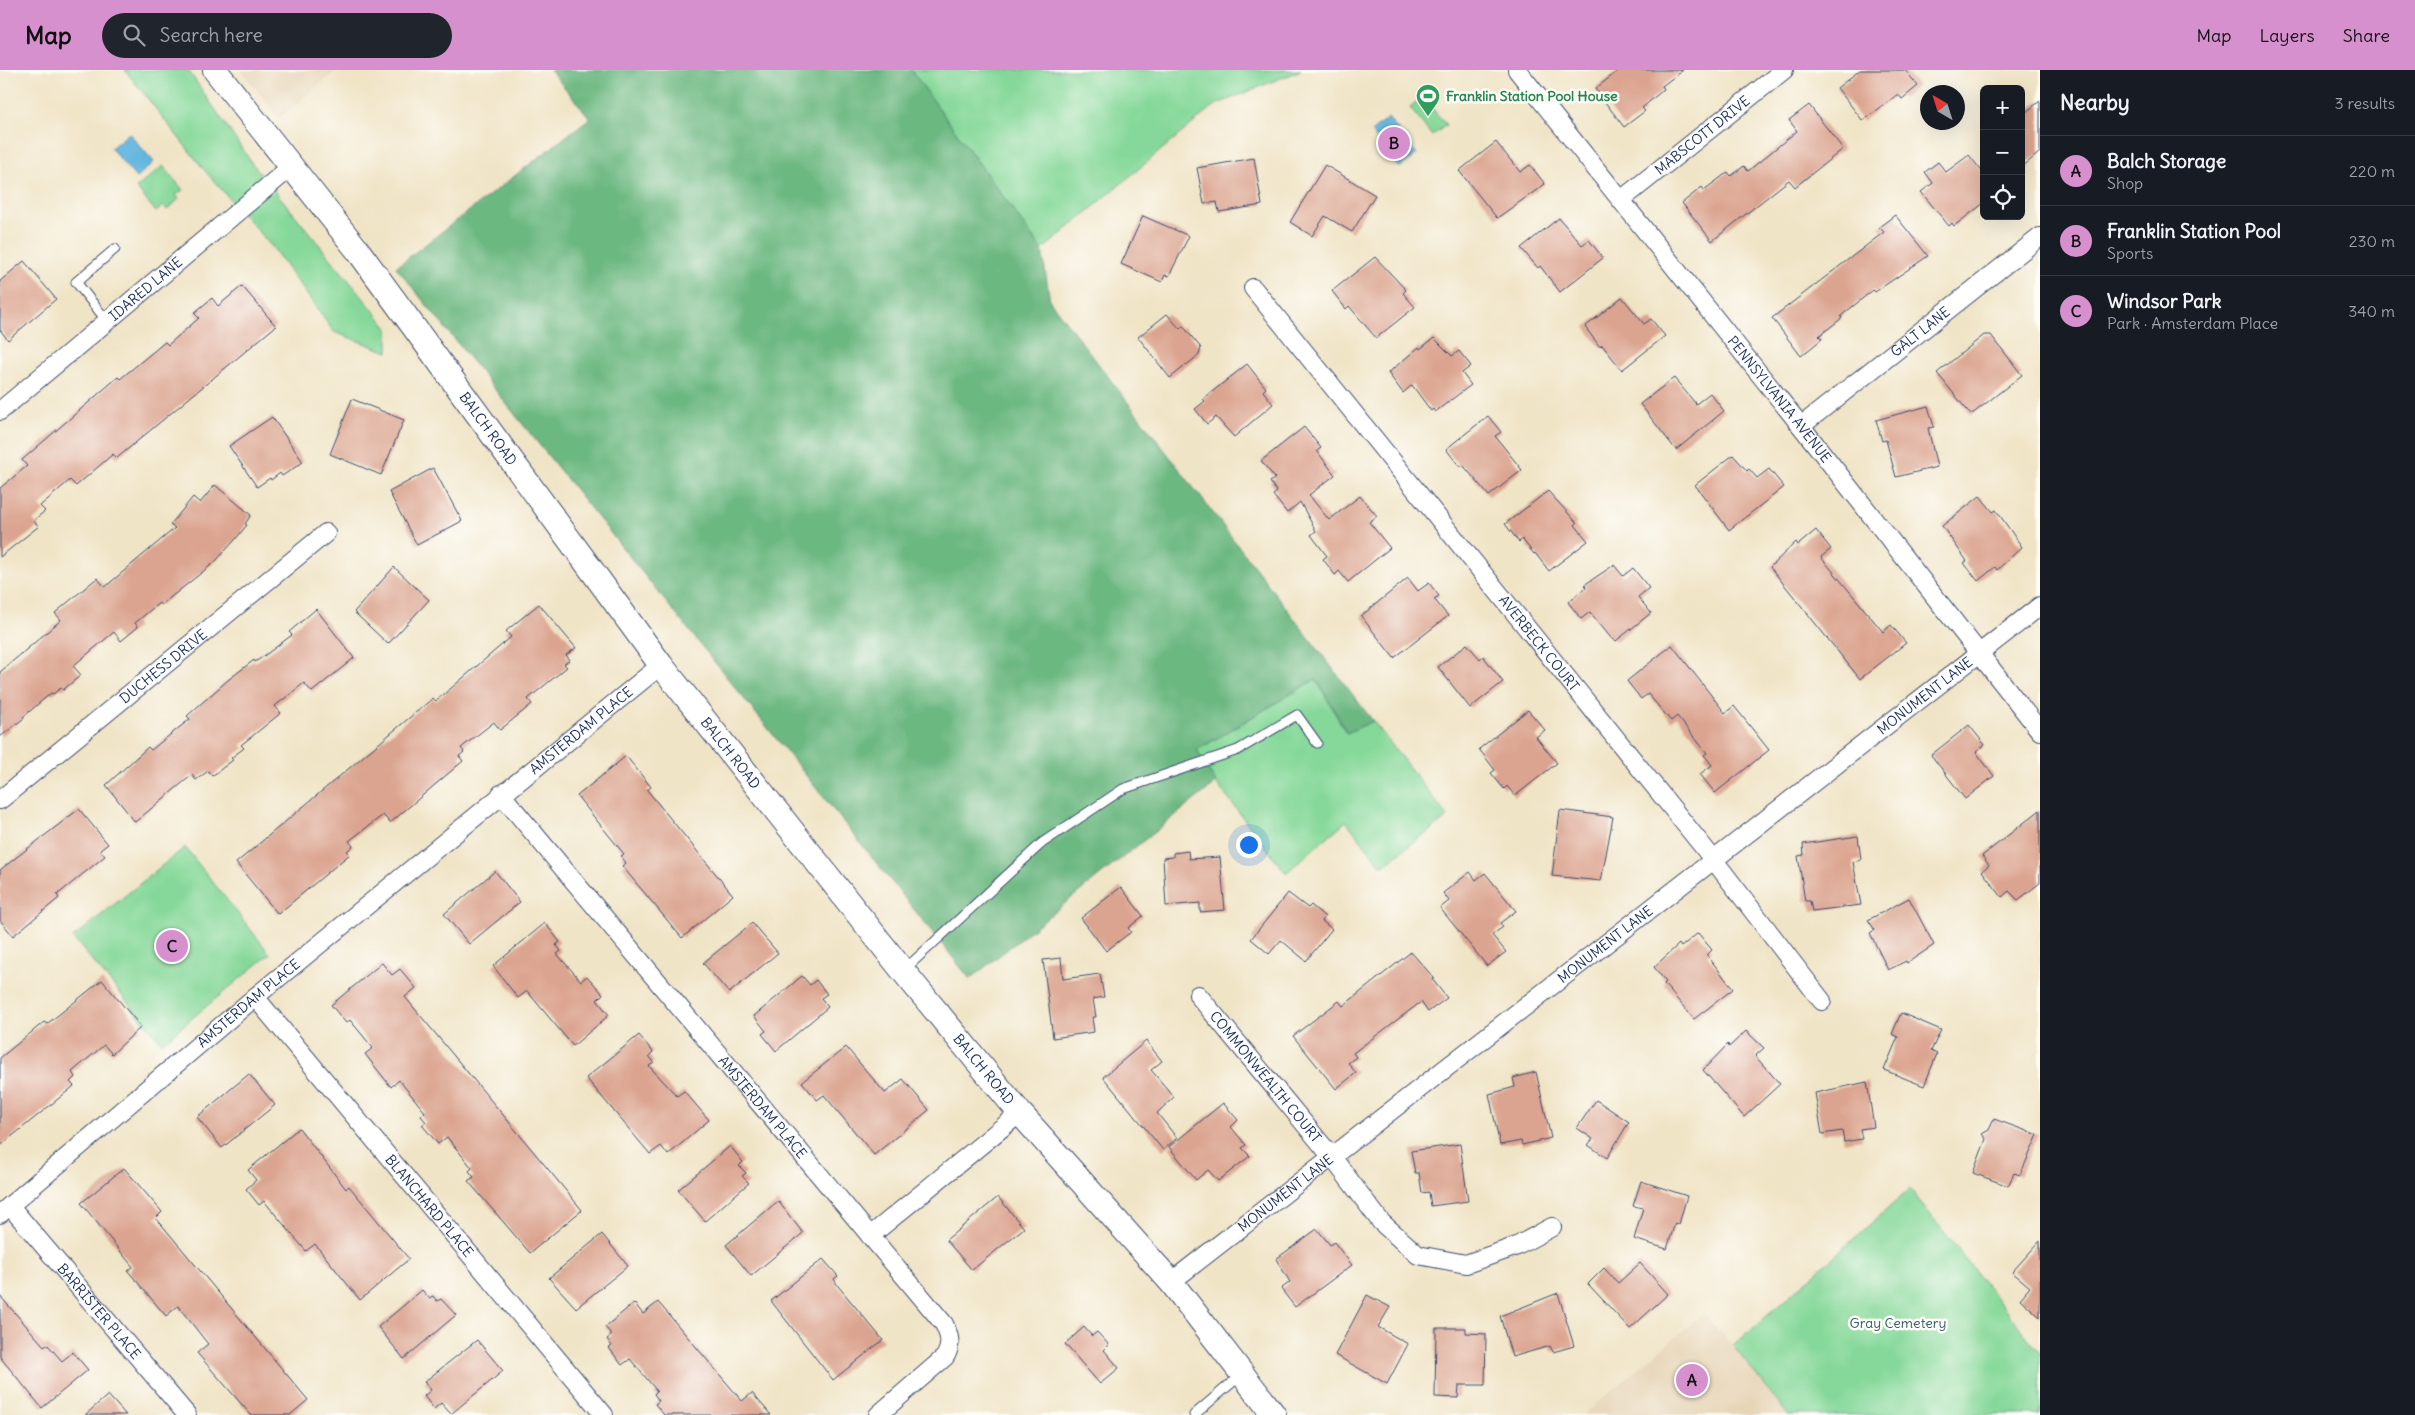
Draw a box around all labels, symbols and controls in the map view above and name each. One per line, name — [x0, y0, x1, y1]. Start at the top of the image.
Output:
search box — [102, 13, 452, 58]
text: Map — [25, 20, 72, 50]
icon: search — [120, 21, 148, 49]
text: Search here — [160, 23, 263, 47]
text: Map — [2196, 24, 2231, 47]
text: Layers — [2259, 24, 2315, 47]
text: Share — [2343, 24, 2390, 47]
sports icon: Franklin Station Pool House — [1415, 83, 1441, 117]
north arrow — [1920, 85, 1965, 130]
map controls — [1980, 85, 2025, 220]
button: + — [1980, 85, 2025, 130]
place label: Franklin Station Pool House — [1446, 87, 1618, 105]
text: Nearby — [2060, 89, 2130, 116]
street label: MABSCOTT DRIVE — [1651, 92, 1754, 179]
text: 3 results — [2335, 93, 2395, 113]
pin: B — [1378, 124, 1410, 162]
button: − — [1980, 130, 2025, 175]
text: Balch Storage — [2107, 149, 2226, 173]
text: A — [2071, 161, 2081, 181]
text: 220 m — [2349, 161, 2395, 181]
text: Shop — [2107, 173, 2143, 193]
button: locate — [1980, 175, 2025, 220]
text: Franklin Station Pool — [2107, 219, 2281, 243]
text: B — [2071, 231, 2081, 251]
text: 230 m — [2349, 231, 2395, 251]
text: Sports — [2107, 243, 2153, 263]
street label: IDARED LANE — [105, 253, 186, 325]
text: Windsor Park — [2107, 289, 2222, 313]
text: C — [2071, 301, 2081, 321]
text: 340 m — [2348, 301, 2395, 321]
street label: GALT LANE — [1887, 303, 1954, 361]
text: Park · Amsterdam Place — [2107, 313, 2278, 333]
street label: PENNSYLVANIA AVENUE — [1724, 332, 1835, 466]
street label: BALCH ROAD — [455, 389, 521, 469]
street label: AVERBECK COURT — [1495, 591, 1583, 695]
street label: DUCHESS DRIVE — [116, 625, 211, 707]
street label: MONUMENT LANE — [1873, 653, 1976, 738]
street label: AMSTERDAM PLACE — [526, 683, 637, 778]
street label: BALCH ROAD — [697, 714, 765, 793]
your location — [1236, 832, 1262, 858]
street label: MONUMENT LANE — [1554, 902, 1656, 987]
pin: C — [156, 927, 188, 965]
street label: AMSTERDAM PLACE — [193, 955, 304, 1051]
street label: COMMONWEALTH COURT — [1206, 1007, 1325, 1146]
street label: BALCH ROAD — [949, 1030, 1018, 1108]
street label: AMSTERDAM PLACE — [714, 1052, 811, 1162]
street label: MONUMENT LANE — [1234, 1150, 1337, 1236]
street label: BLANCHARD PLACE — [381, 1151, 477, 1261]
street label: BARRISTER PLACE — [54, 1260, 145, 1363]
park label: Gray Cemetery — [1850, 1314, 1946, 1332]
pin: A — [1676, 1361, 1708, 1399]

